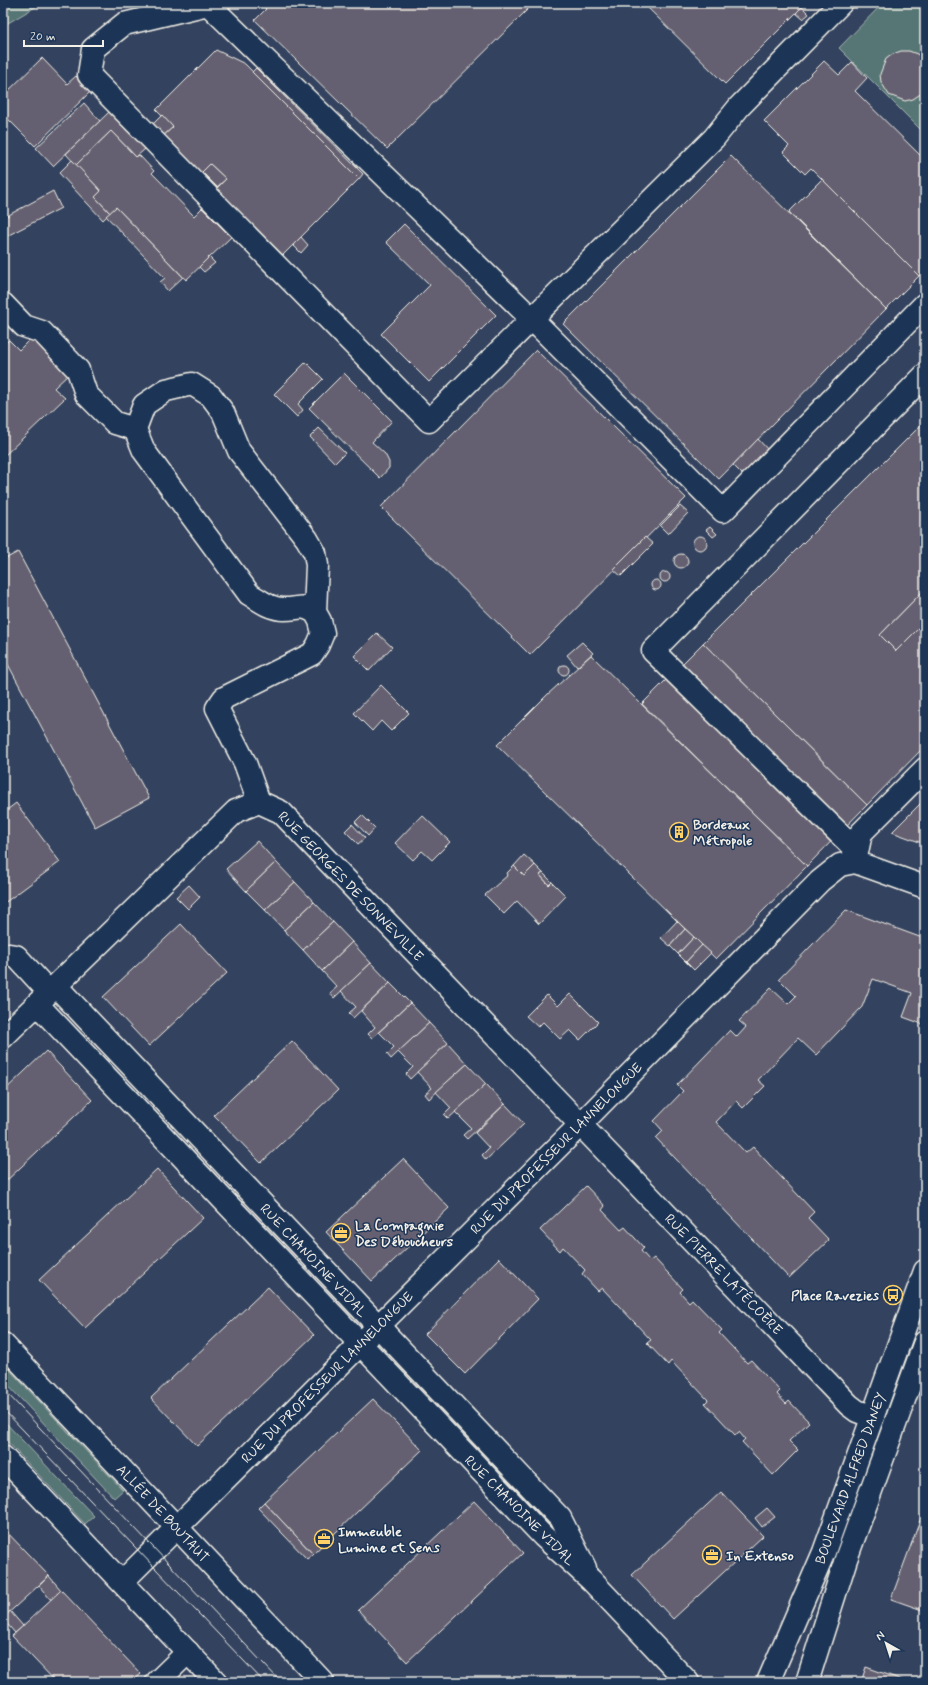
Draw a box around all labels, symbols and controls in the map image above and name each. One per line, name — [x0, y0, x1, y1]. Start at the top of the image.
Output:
scale bar — [24, 22, 103, 48]
text: 20 m — [30, 29, 56, 45]
street label: RUE GEORGES DE SONNEVILLE — [274, 808, 427, 966]
place label: Bordeaux Métropole — [693, 816, 753, 850]
building icon: Bordeaux Métropole — [668, 821, 690, 843]
street label: RUE DU PROFESSEUR LANNELONGUE — [467, 1059, 647, 1239]
street label: RUE CHANOINE VIDAL — [256, 1200, 371, 1321]
street label: RUE PIERRE LATÉCOÈRE — [661, 1210, 786, 1339]
place label: La Compagnie Des Déboucheurs — [355, 1217, 454, 1251]
office icon: La Compagnie Des Déboucheurs — [330, 1222, 352, 1244]
bus stop icon: Place Ravezies — [882, 1284, 904, 1306]
place label: Place Ravezies — [791, 1287, 880, 1305]
street label: RUE DU PROFESSEUR LANNELONGUE — [238, 1288, 418, 1468]
street label: BOULEVARD ALFRED DANEY — [811, 1390, 891, 1567]
street label: RUE CHANOINE VIDAL — [460, 1452, 579, 1570]
street label: ALLÉE DE BOUTAUT — [112, 1461, 212, 1567]
place label: Immeuble Lumine et Sens — [338, 1523, 440, 1557]
office icon: Immeuble Lumine et Sens — [313, 1528, 335, 1550]
office icon: In Extenso — [701, 1544, 723, 1566]
place label: In Extenso — [726, 1547, 794, 1565]
north arrow — [866, 1623, 906, 1663]
text: N — [873, 1628, 888, 1644]

